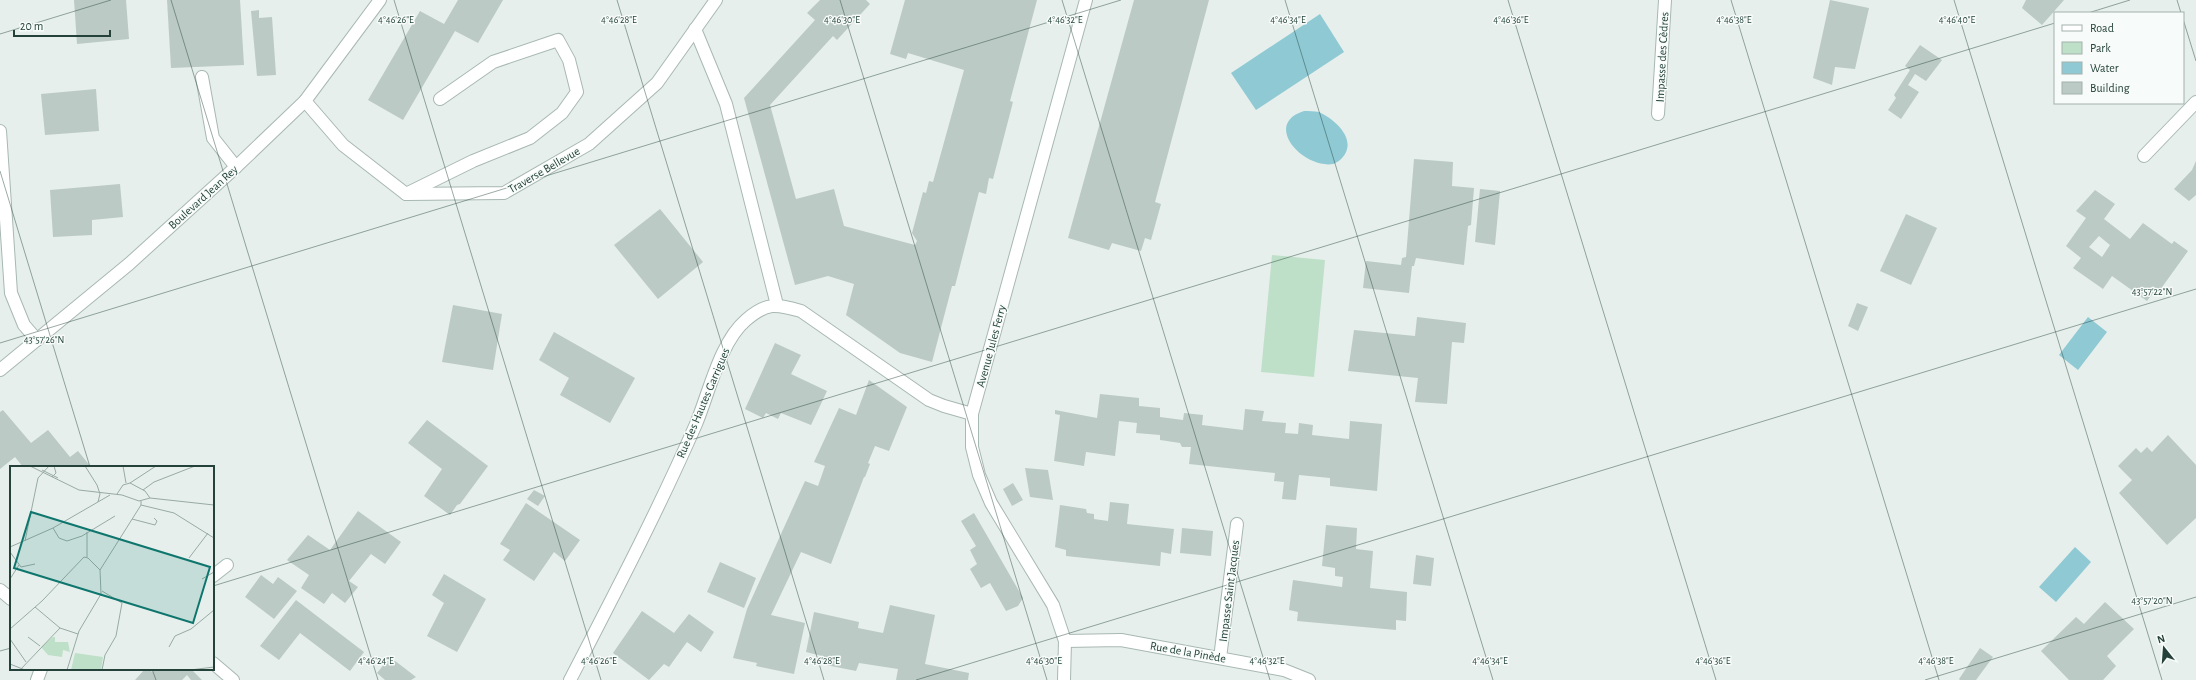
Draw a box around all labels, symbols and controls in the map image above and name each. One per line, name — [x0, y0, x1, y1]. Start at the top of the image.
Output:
street label: Impasse des Cèdres — [1654, 11, 1670, 103]
scale bar — [14, 12, 110, 38]
legend — [2054, 12, 2184, 104]
text: 4°46'26"E — [378, 15, 414, 25]
text: 4°46'28"E — [601, 15, 637, 25]
text: 4°46'30"E — [824, 15, 860, 25]
text: 4°46'32"E — [1047, 15, 1083, 25]
text: 4°46'34"E — [1270, 15, 1306, 25]
text: 4°46'36"E — [1493, 15, 1529, 25]
text: 4°46'38"E — [1716, 15, 1752, 25]
text: 4°46'40"E — [1939, 15, 1975, 25]
text: 20 m — [20, 20, 43, 32]
text: Road — [2090, 22, 2114, 34]
text: Park — [2090, 42, 2111, 54]
text: Water — [2090, 62, 2119, 74]
text: Building — [2090, 82, 2130, 94]
street label: Traverse Bellevue — [506, 145, 582, 195]
street label: Boulevard Jean Rey — [166, 163, 241, 232]
text: 43°57'22"N — [2132, 287, 2172, 297]
street label: Avenue Jules Ferry — [974, 303, 1009, 389]
text: 43°57'26"N — [24, 335, 64, 345]
street label: Rue des Hautes Garrigues — [674, 346, 732, 460]
inset map — [10, 466, 214, 670]
street label: Impasse Saint Jacques — [1217, 539, 1241, 643]
text: 43°57'20"N — [2131, 596, 2173, 606]
north arrow — [2144, 628, 2184, 668]
text: N — [2156, 633, 2166, 645]
street label: Rue de la Pinède — [1149, 639, 1227, 665]
text: 4°46'24"E — [358, 656, 394, 666]
text: 4°46'26"E — [581, 656, 617, 666]
text: 4°46'28"E — [804, 656, 840, 666]
text: 4°46'30"E — [1026, 656, 1062, 666]
text: 4°46'32"E — [1249, 656, 1285, 666]
text: 4°46'34"E — [1472, 656, 1508, 666]
text: 4°46'36"E — [1695, 656, 1731, 666]
text: 4°46'38"E — [1918, 656, 1954, 666]

